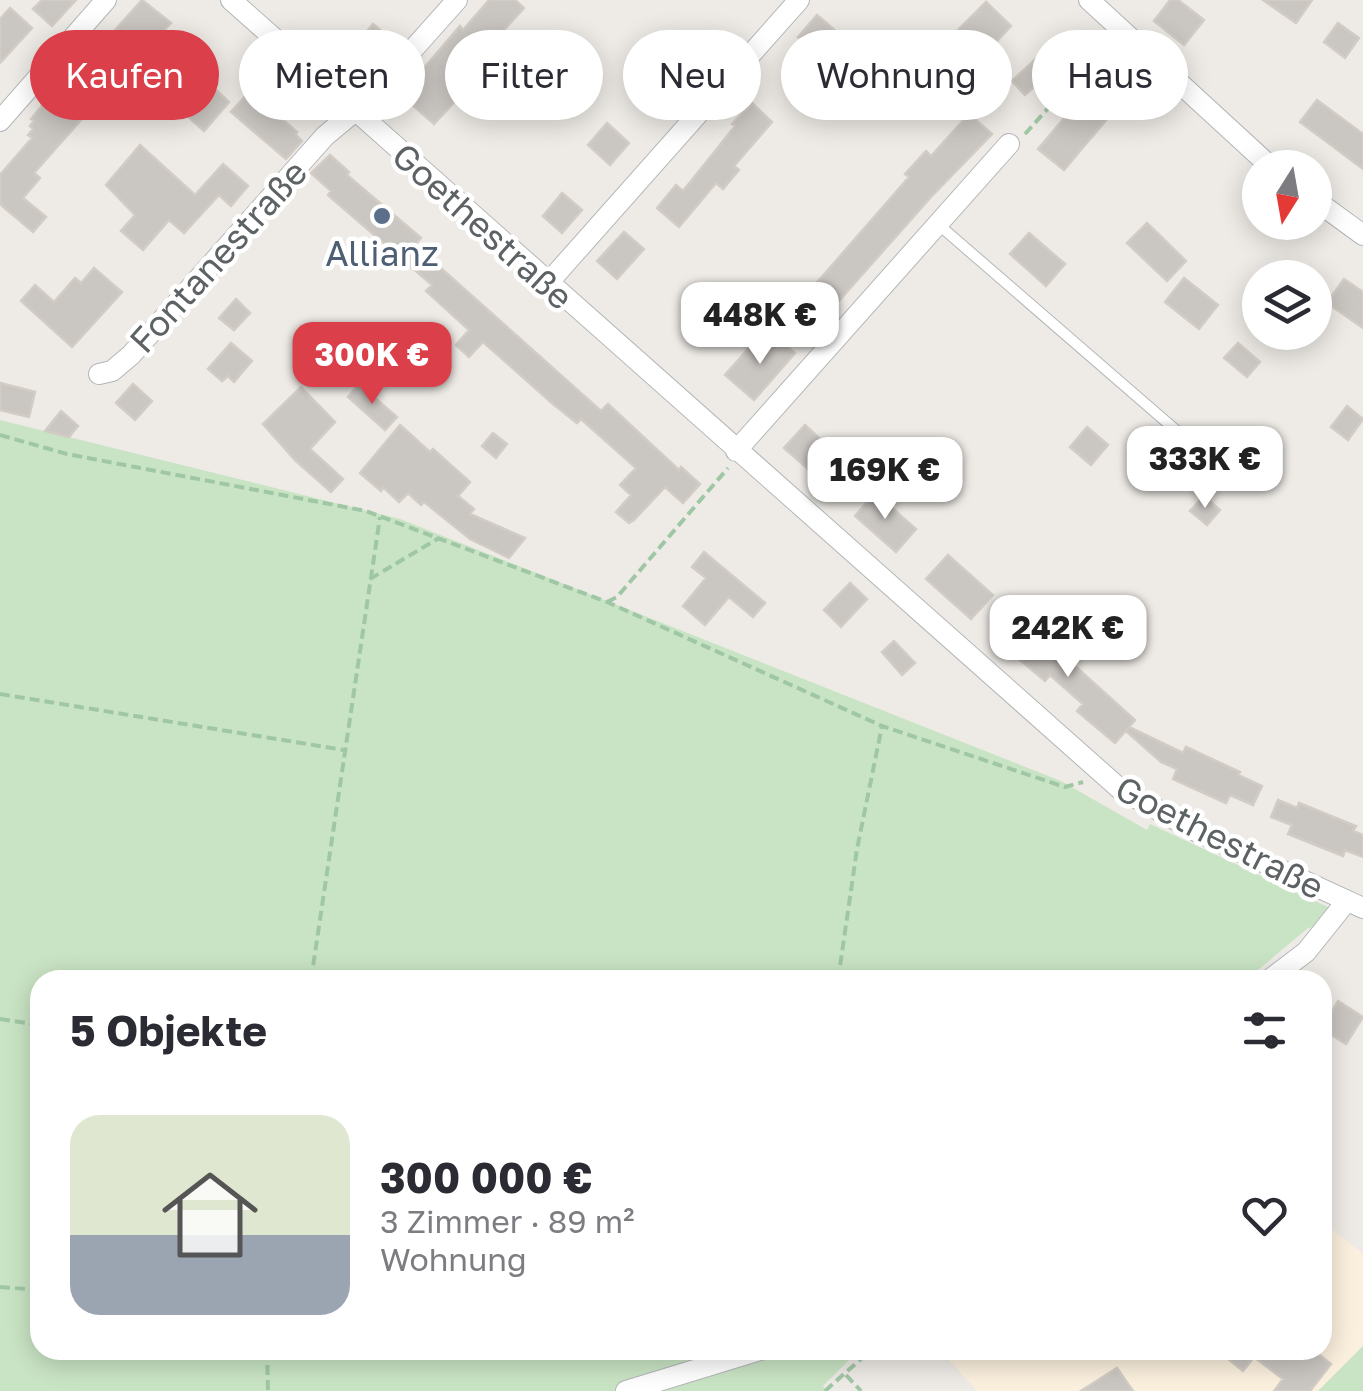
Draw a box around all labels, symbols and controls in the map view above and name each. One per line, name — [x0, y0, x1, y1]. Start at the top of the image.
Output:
chip: Kaufen — [30, 30, 219, 120]
chip: Mieten — [239, 30, 425, 120]
chip: Filter — [445, 30, 603, 120]
chip: Neu — [623, 30, 761, 120]
chip: Wohnung — [781, 30, 1012, 120]
chip: Haus — [1032, 30, 1188, 120]
street label: Goethestraße — [384, 134, 582, 318]
north arrow — [1242, 150, 1332, 240]
map controls — [1242, 150, 1332, 350]
street label: Fontanestraße — [121, 151, 315, 361]
marker: Allianz — [371, 205, 393, 227]
place label: Allianz — [325, 232, 439, 274]
button: layers — [1242, 260, 1332, 350]
pin: 448K € — [679, 282, 841, 367]
text: 448K € — [703, 295, 817, 333]
pin: 300K € — [291, 322, 453, 407]
text: 300K € — [315, 335, 429, 373]
pin: 333K € — [1124, 426, 1286, 511]
pin: 169K € — [804, 437, 966, 522]
text: 333K € — [1149, 439, 1261, 477]
text: 169K € — [830, 450, 940, 488]
pin: 242K € — [987, 595, 1149, 680]
text: 242K € — [1012, 608, 1124, 646]
street label: Goethestraße — [1109, 767, 1331, 907]
icon: filters — [1237, 1003, 1292, 1058]
text: 5 Objekte — [70, 1005, 267, 1055]
text: 300 000 € — [380, 1152, 593, 1202]
icon: home — [150, 1155, 270, 1275]
icon: heart — [1237, 1188, 1292, 1243]
text: 3 Zimmer · 89 m² — [380, 1202, 635, 1240]
text: Wohnung — [380, 1240, 527, 1278]

